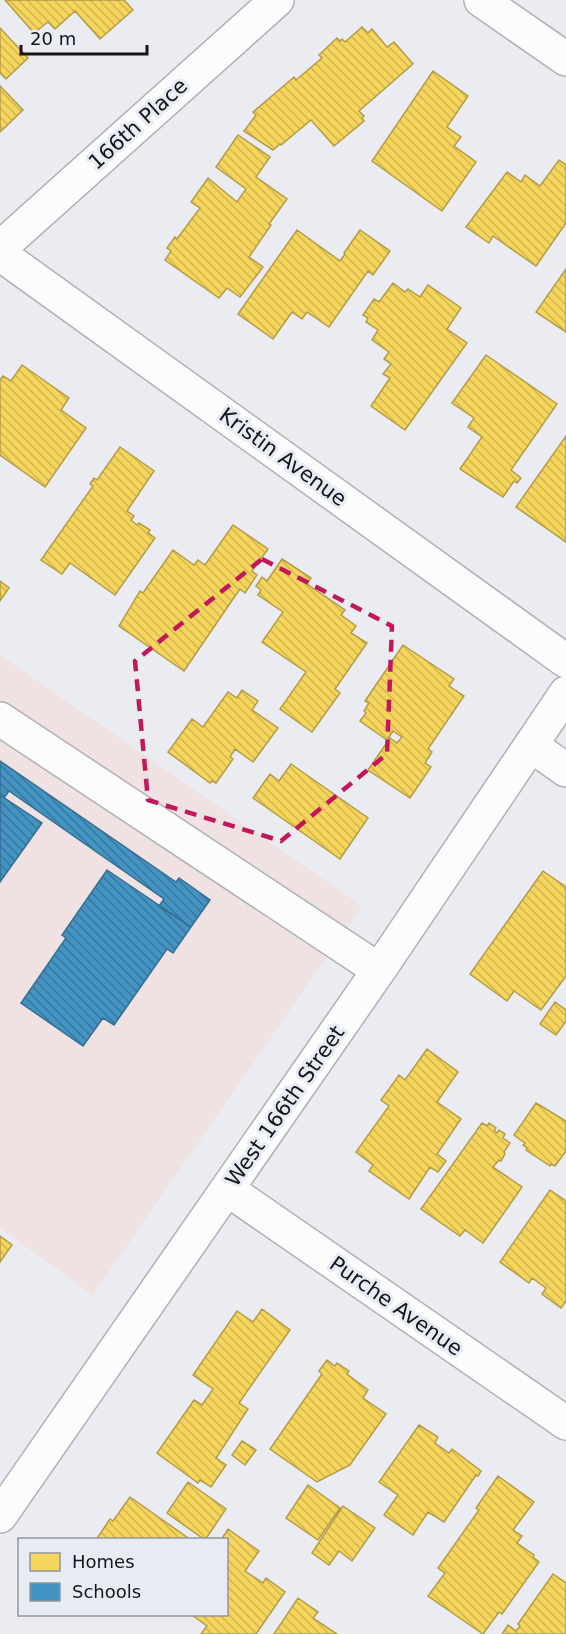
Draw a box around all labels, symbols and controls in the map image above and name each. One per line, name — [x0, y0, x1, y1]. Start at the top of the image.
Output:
scale bar — [21, 18, 147, 56]
text: 20 m — [30, 28, 76, 49]
street label: 166th Place — [84, 74, 192, 174]
street label: Kristin Avenue — [215, 403, 351, 511]
street label: West 166th Street — [221, 1021, 349, 1191]
street label: Purche Avenue — [325, 1251, 467, 1361]
legend — [18, 1538, 228, 1616]
text: Homes — [72, 1551, 135, 1572]
text: Schools — [72, 1581, 141, 1602]

